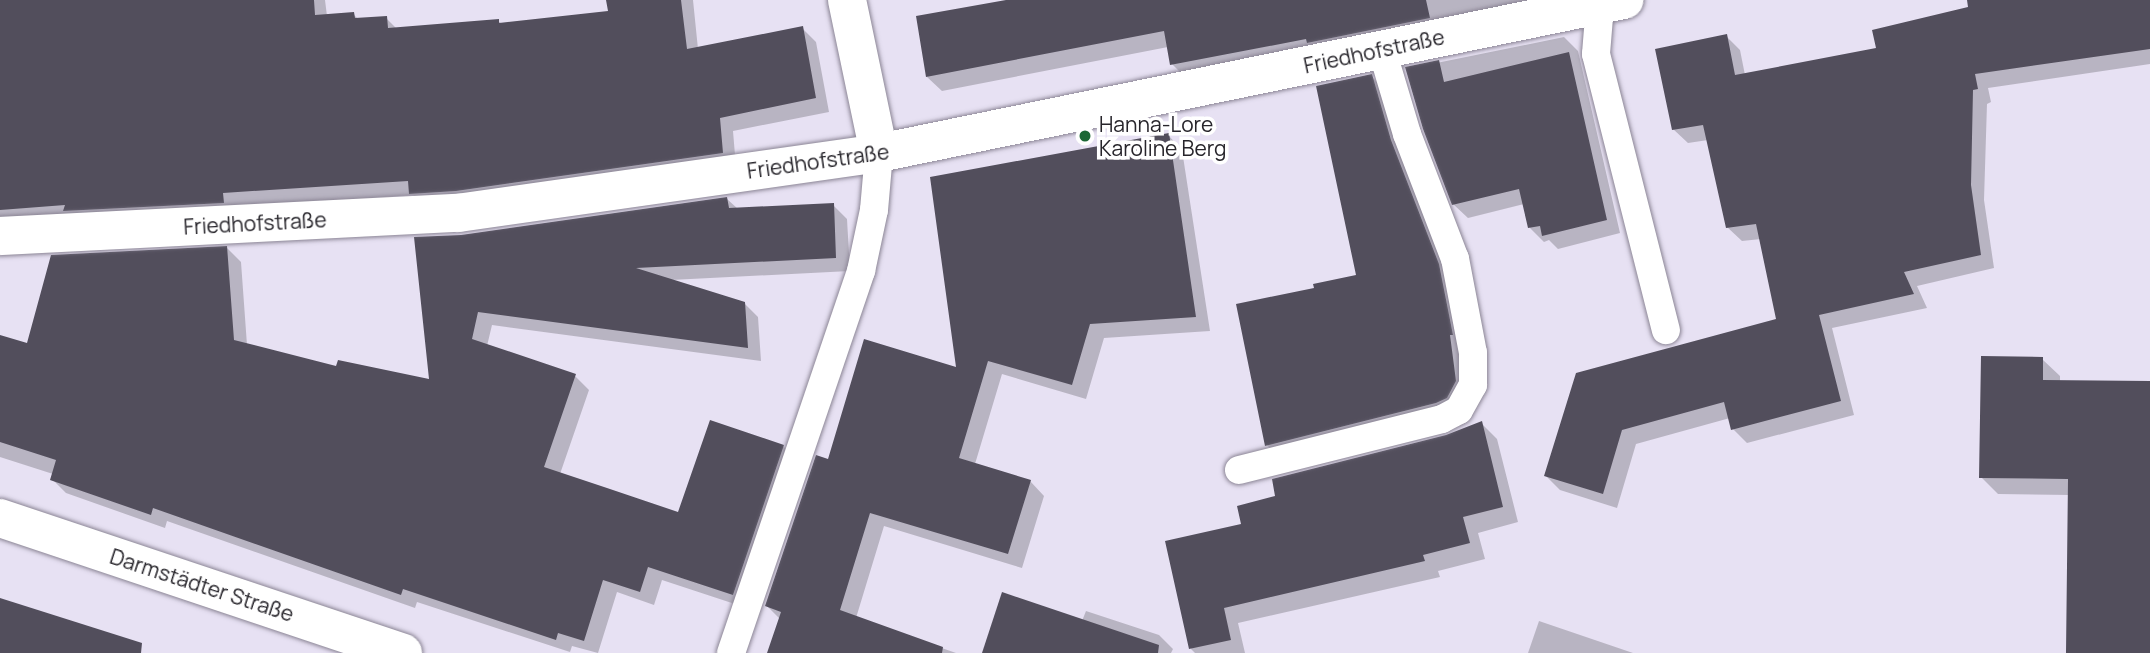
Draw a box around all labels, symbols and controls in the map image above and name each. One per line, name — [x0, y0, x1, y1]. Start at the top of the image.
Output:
street label: Friedhofstraße — [1301, 24, 1447, 78]
place label: Hanna-Lore Karoline Berg — [1099, 111, 1226, 161]
marker: Hanna-Lore Karoline Berg — [1077, 128, 1093, 144]
street label: Friedhofstraße — [745, 139, 891, 183]
street label: Friedhofstraße — [183, 207, 327, 239]
street label: Darmstädter Straße — [107, 543, 297, 627]

